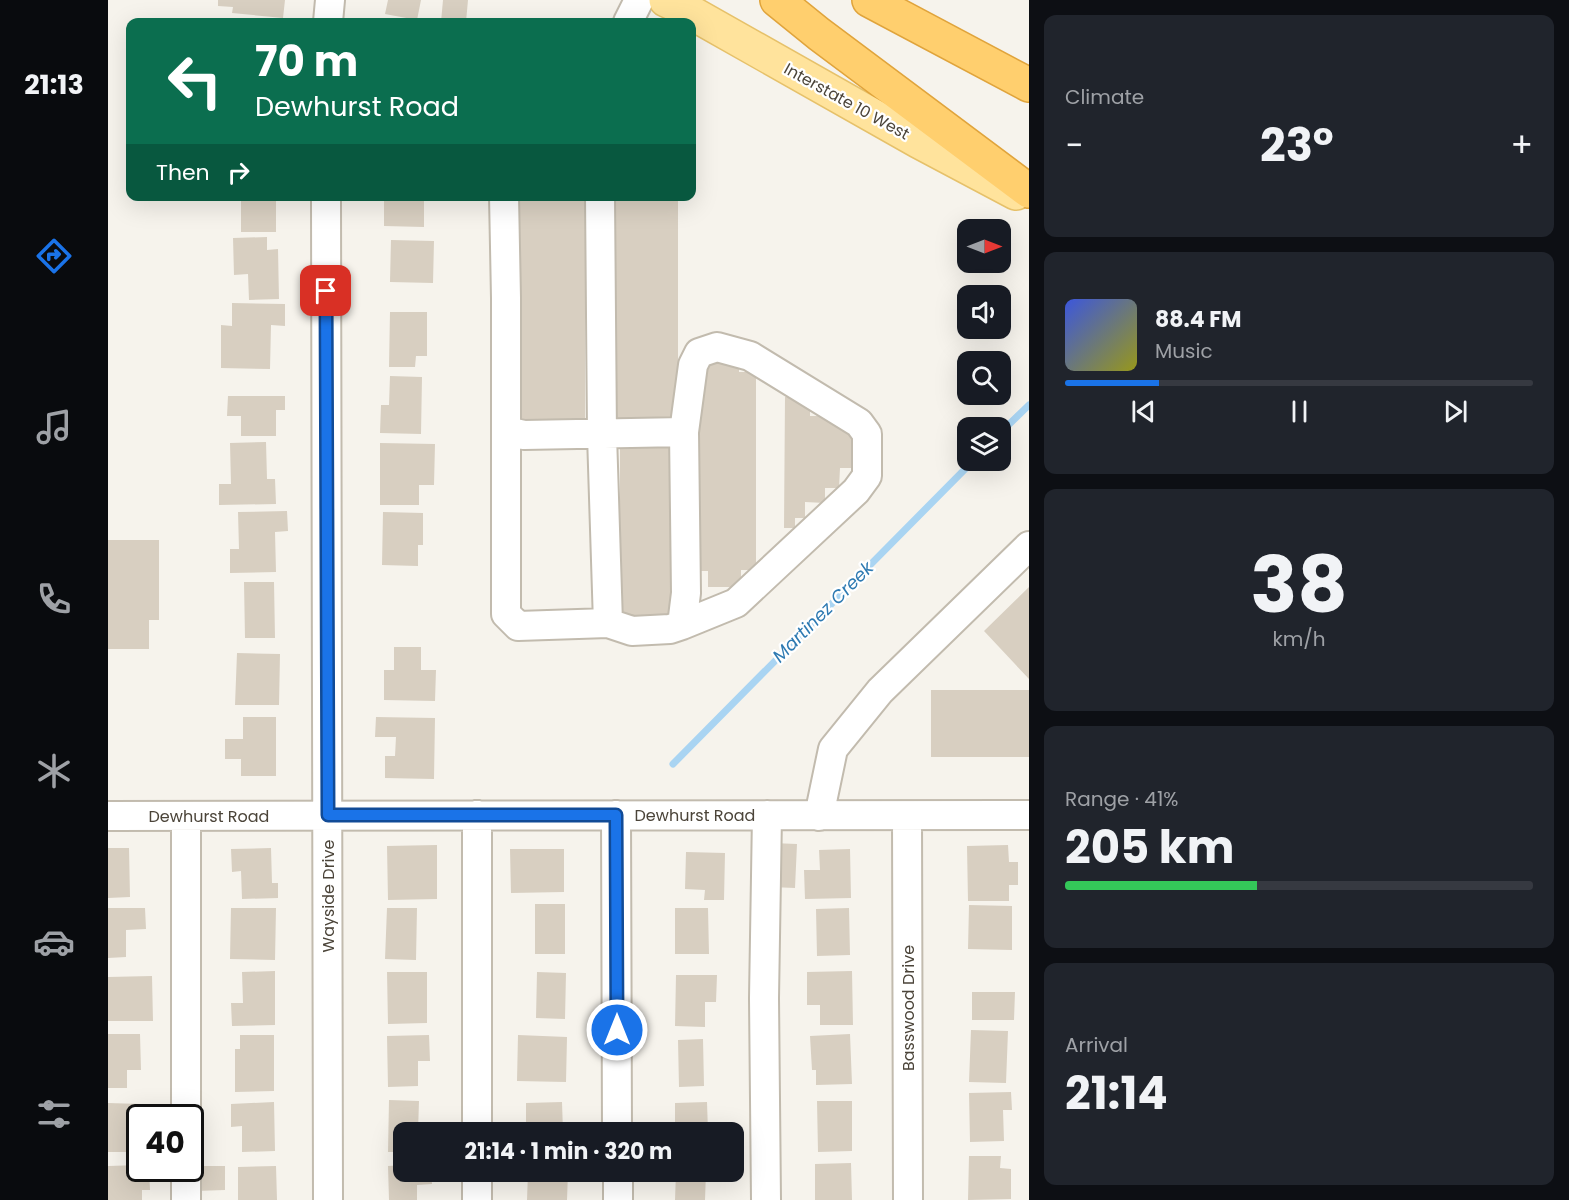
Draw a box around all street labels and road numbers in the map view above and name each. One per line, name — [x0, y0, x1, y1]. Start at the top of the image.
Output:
street label: Interstate 10 West — [780, 57, 914, 146]
street label: Dewhurst Road — [635, 804, 755, 827]
street label: Dewhurst Road — [149, 805, 269, 828]
street label: Wayside Drive — [317, 840, 340, 952]
street label: Basswood Drive — [897, 945, 920, 1071]

